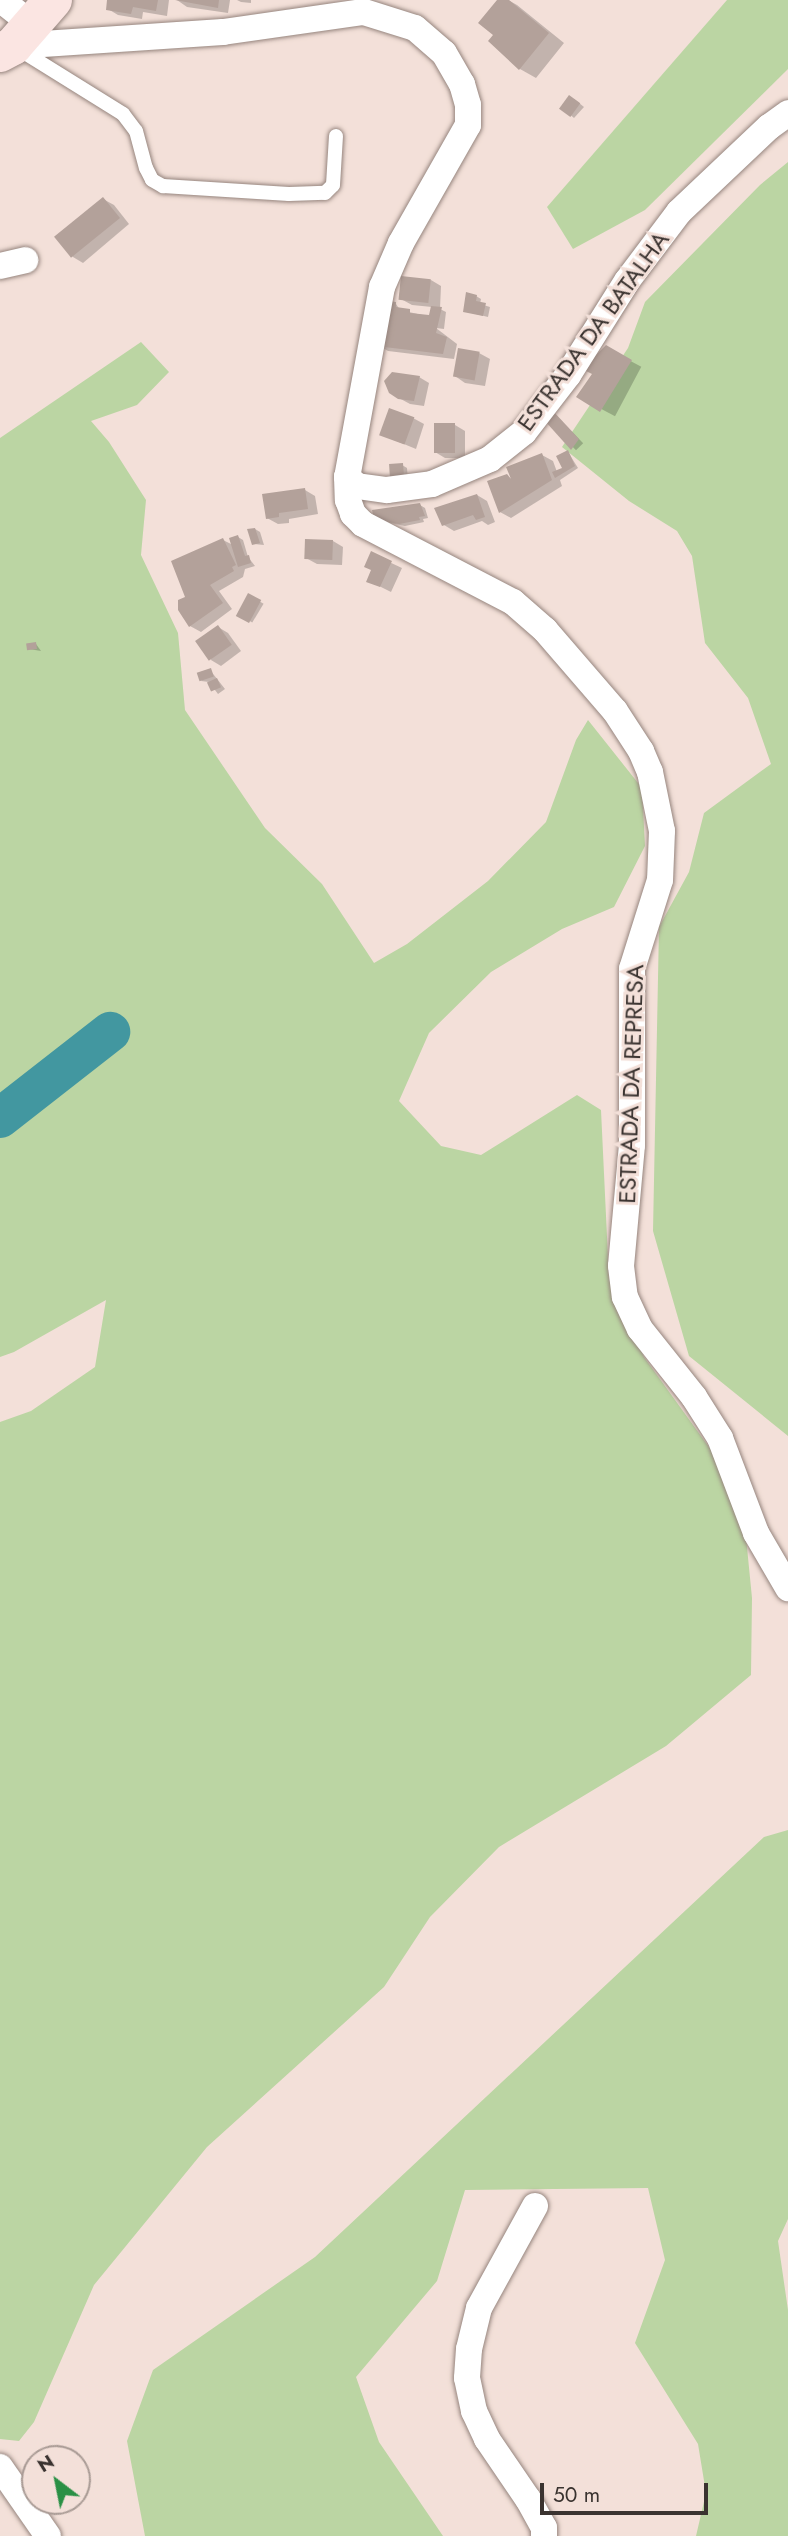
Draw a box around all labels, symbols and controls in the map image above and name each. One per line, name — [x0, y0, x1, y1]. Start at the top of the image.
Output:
street label: ESTRADA DA BATALHA — [511, 226, 675, 436]
street label: ESTRADA DA REPRESA — [612, 964, 650, 1204]
north arrow — [21, 2445, 91, 2515]
text: N — [32, 2448, 59, 2479]
scale bar — [543, 2470, 711, 2514]
text: 50 m — [553, 2480, 600, 2510]

